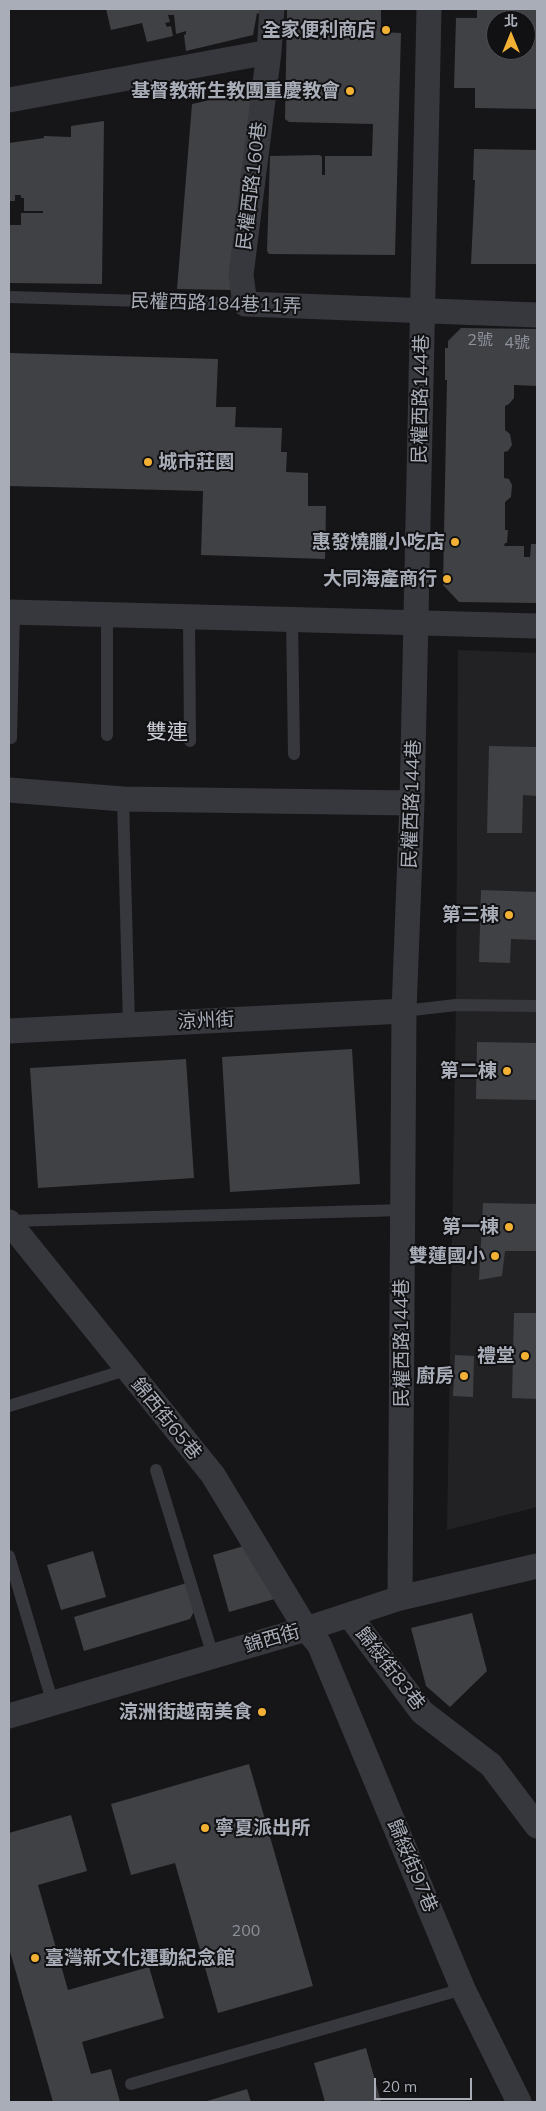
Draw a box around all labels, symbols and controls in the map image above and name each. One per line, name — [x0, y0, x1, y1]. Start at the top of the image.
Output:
north arrow — [486, 10, 536, 60]
text: 北 — [504, 12, 518, 30]
place label: 全家便利商店 — [262, 19, 376, 41]
marker: 全家便利商店 — [380, 24, 392, 36]
place label: 基督教新生教團重慶教會 — [131, 80, 340, 102]
marker: 基督教新生教團重慶教會 — [344, 85, 356, 97]
street label: 民權西路160巷 — [233, 120, 271, 252]
street label: 民權西路184巷11弄 — [130, 290, 302, 318]
house number: 2號 — [467, 330, 493, 350]
house number: 4號 — [504, 333, 530, 353]
street label: 民權西路144巷 — [408, 334, 434, 464]
place label: 城市莊園 — [158, 451, 234, 473]
marker: 城市莊園 — [142, 456, 154, 468]
place label: 惠發燒臘小吃店 — [312, 531, 445, 553]
marker: 惠發燒臘小吃店 — [449, 536, 461, 548]
place label: 大同海產商行 — [323, 568, 437, 590]
marker: 大同海產商行 — [441, 573, 453, 585]
district label: 雙連 — [146, 720, 188, 746]
street label: 民權西路144巷 — [398, 739, 426, 869]
place label: 第三棟 — [442, 904, 499, 926]
marker: 第三棟 — [503, 909, 515, 921]
street label: 涼州街 — [177, 1008, 235, 1034]
place label: 第二棟 — [440, 1060, 497, 1082]
marker: 第二棟 — [501, 1065, 513, 1077]
place label: 第一棟 — [442, 1216, 499, 1238]
marker: 第一棟 — [503, 1221, 515, 1233]
place label: 雙蓮國小 — [409, 1245, 485, 1267]
marker: 雙蓮國小 — [489, 1250, 501, 1262]
street label: 民權西路144巷 — [391, 1278, 413, 1408]
place label: 禮堂 — [477, 1345, 515, 1367]
marker: 禮堂 — [519, 1350, 531, 1362]
place label: 廚房 — [416, 1365, 454, 1387]
marker: 廚房 — [458, 1370, 470, 1382]
street label: 錦西街65巷 — [126, 1373, 206, 1465]
street label: 錦西街 — [241, 1620, 303, 1658]
street label: 歸綏街83巷 — [351, 1623, 429, 1715]
place label: 涼洲街越南美食 — [119, 1701, 252, 1723]
marker: 涼洲街越南美食 — [256, 1706, 268, 1718]
street label: 歸綏街97巷 — [382, 1816, 442, 1916]
place label: 寧夏派出所 — [215, 1817, 310, 1839]
marker: 寧夏派出所 — [199, 1822, 211, 1834]
house number: 200 — [232, 1921, 260, 1941]
place label: 臺灣新文化運動紀念館 — [45, 1947, 235, 1969]
marker: 臺灣新文化運動紀念館 — [29, 1952, 41, 1964]
scale bar — [376, 2068, 474, 2100]
text: 20 m — [382, 2077, 417, 2096]

